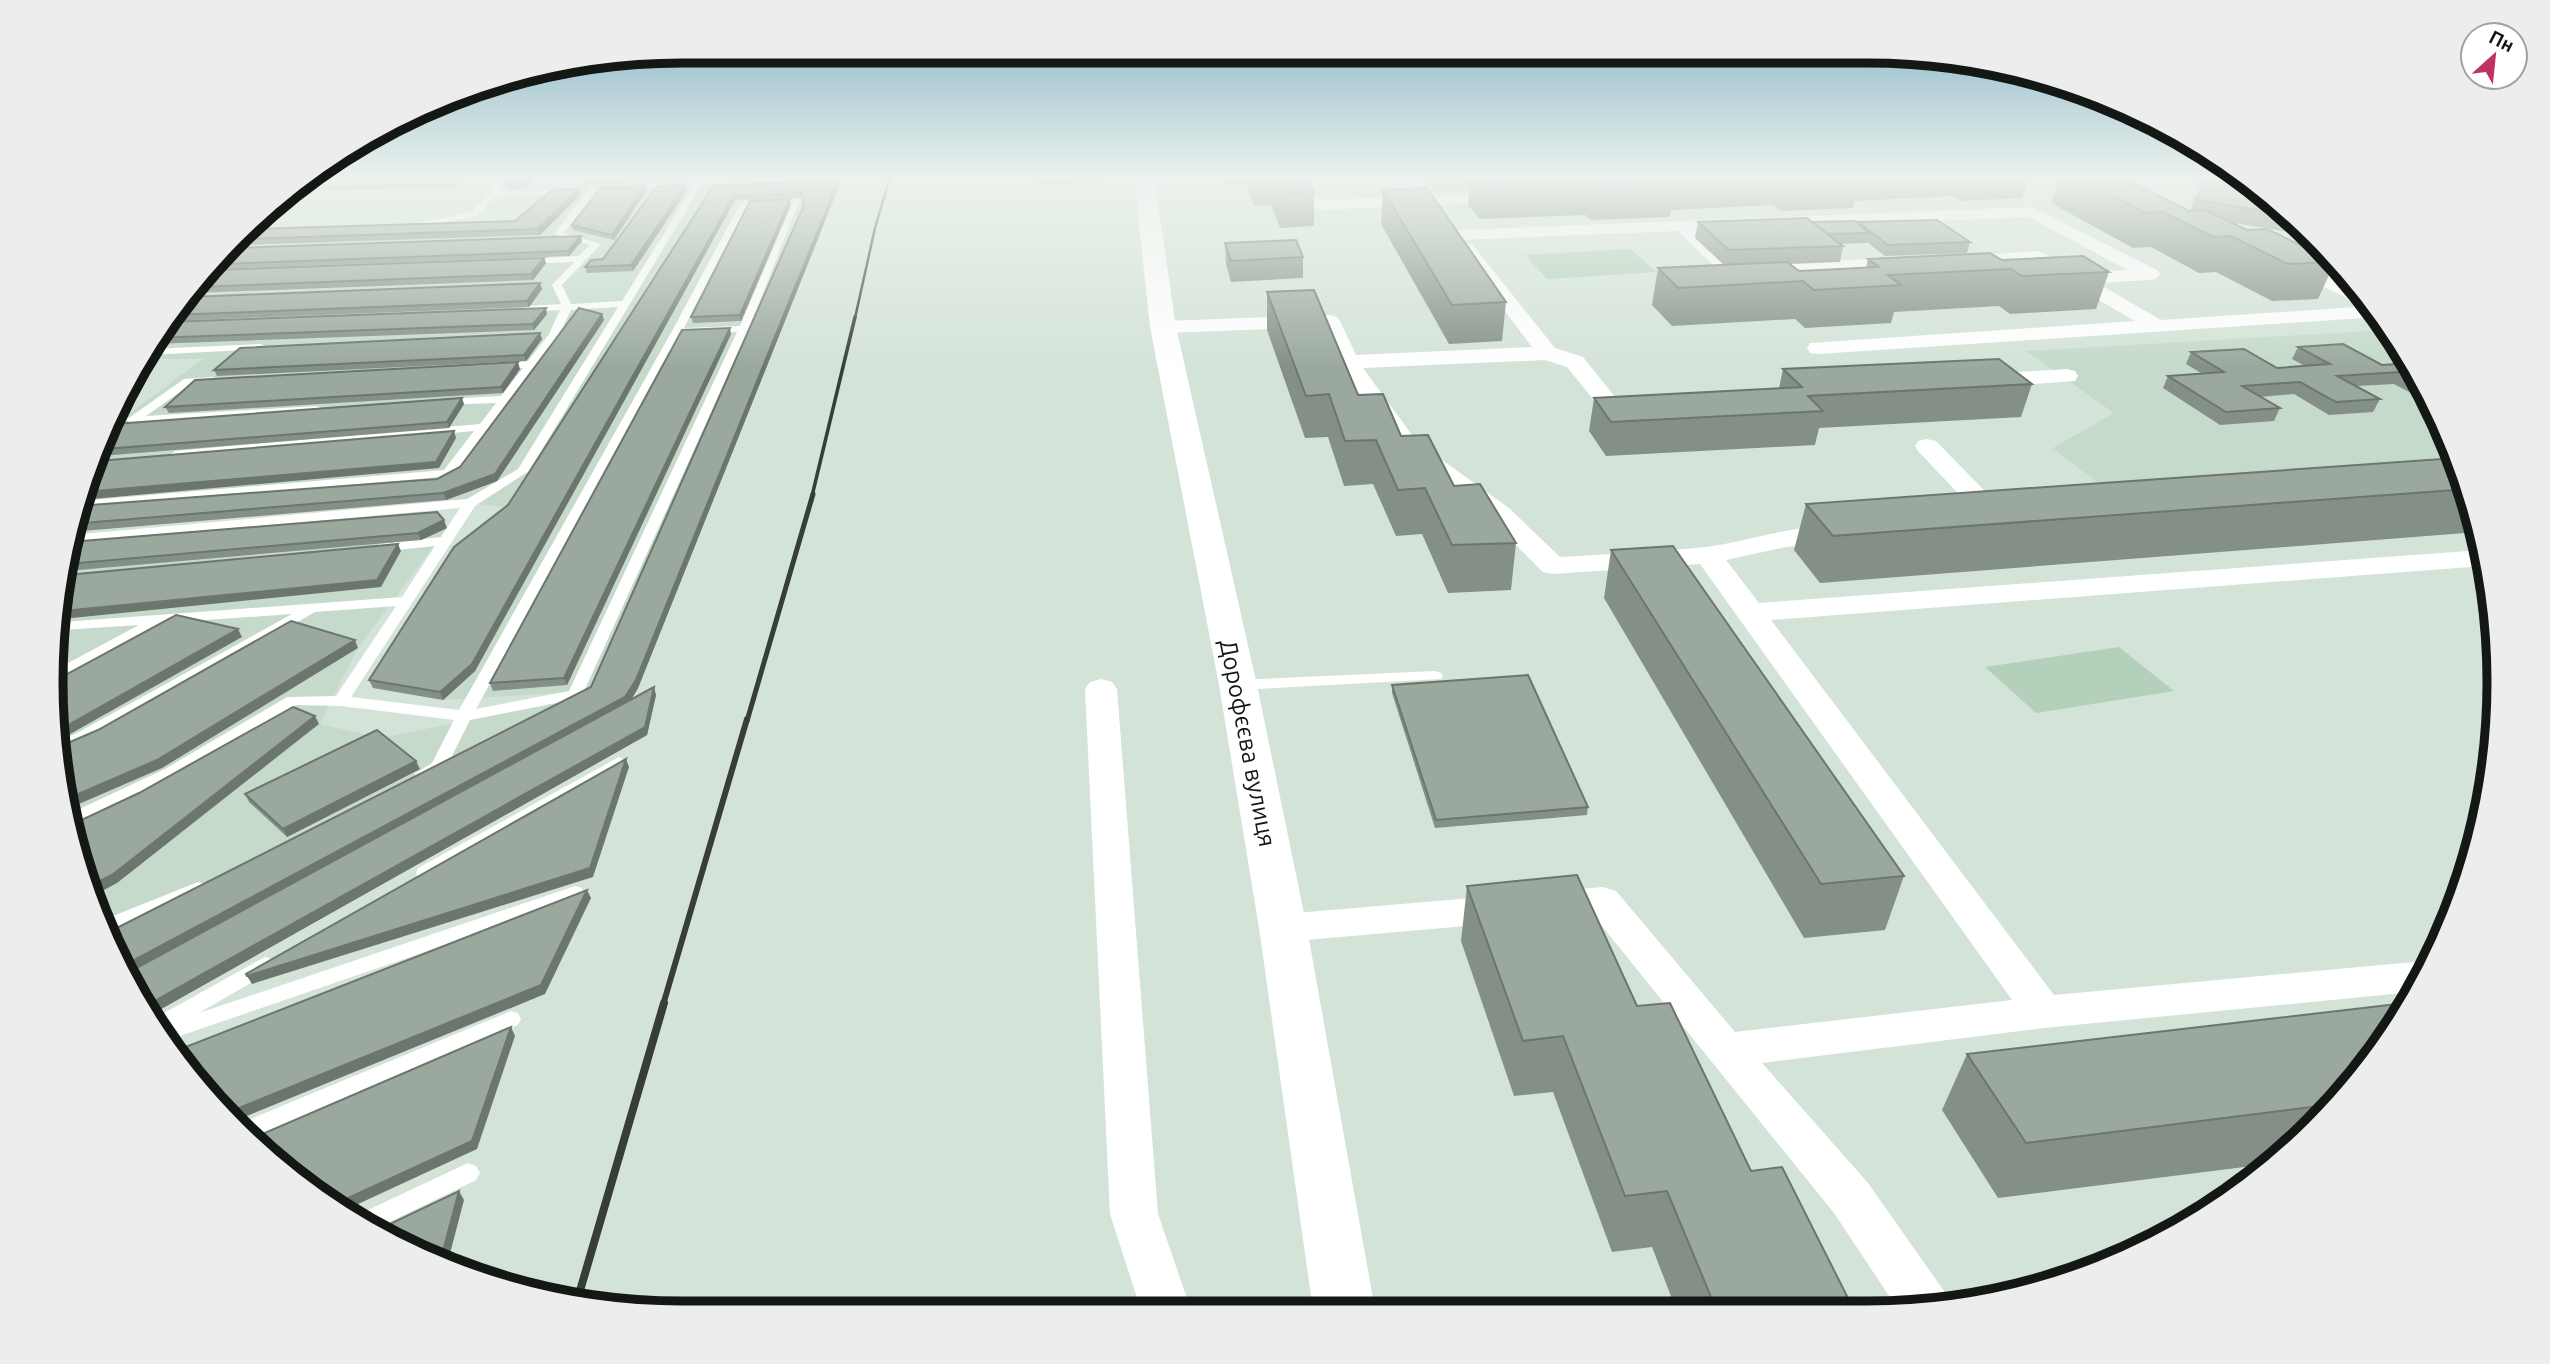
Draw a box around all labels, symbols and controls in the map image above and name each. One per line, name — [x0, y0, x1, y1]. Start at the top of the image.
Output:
north arrow — [2459, 21, 2529, 91]
text: Пн — [2486, 25, 2518, 56]
street label: Дорофєєва вулиця — [1215, 637, 1281, 849]

